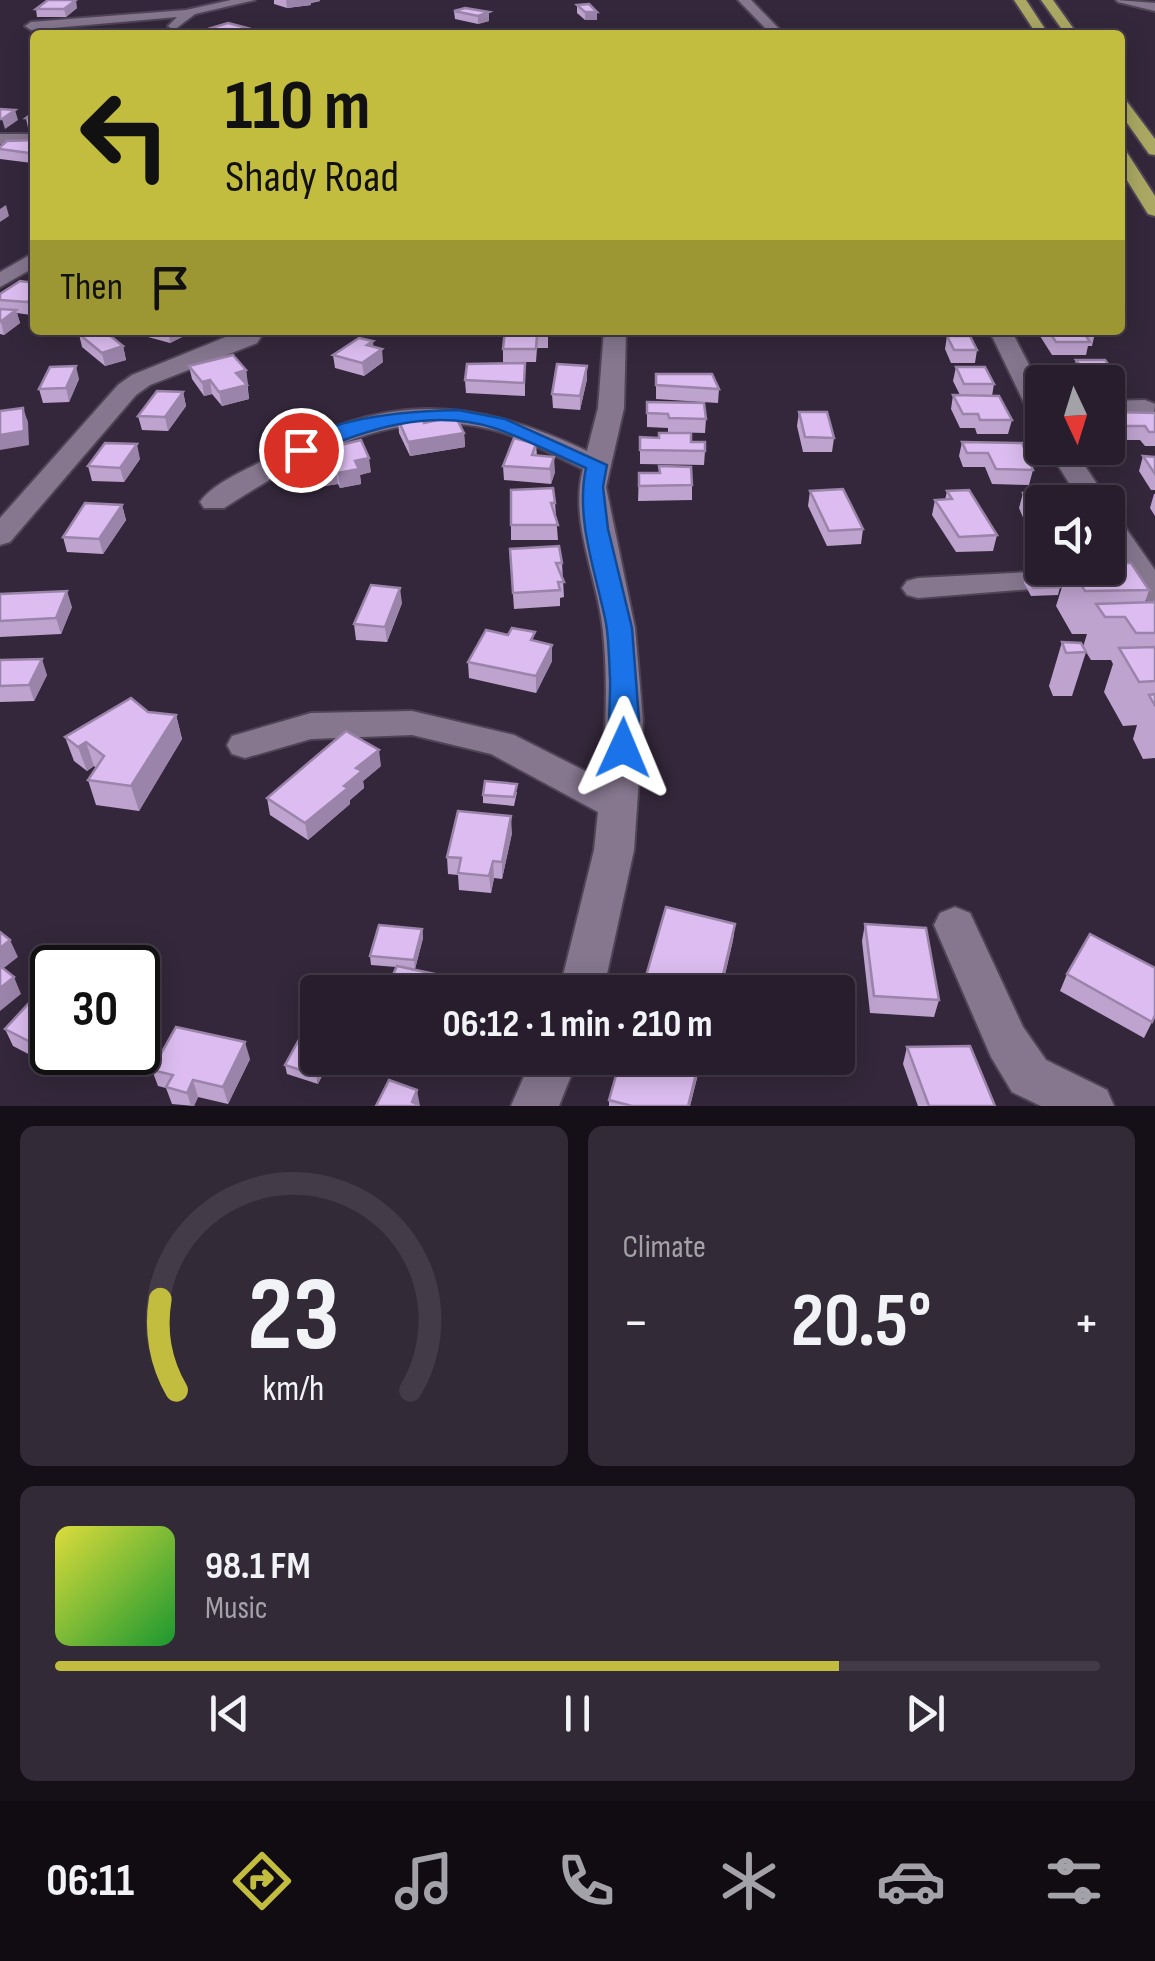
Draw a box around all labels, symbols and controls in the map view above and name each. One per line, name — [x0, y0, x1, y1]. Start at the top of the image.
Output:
text: 110 m — [225, 65, 371, 149]
icon: left — [60, 70, 190, 200]
text: Shady Road — [225, 150, 399, 205]
icon: arrive — [143, 260, 198, 315]
text: Then — [60, 265, 123, 310]
north arrow — [1025, 365, 1125, 465]
map controls — [1025, 365, 1125, 585]
pin — [259, 408, 344, 493]
icon: arrive — [274, 423, 329, 478]
button: sound — [1025, 485, 1125, 585]
position arrow — [571, 696, 675, 800]
speed limit sign: 30 — [30, 945, 160, 1075]
text: 06:12 · 1 min · 210 m — [443, 1002, 712, 1047]
text: Climate — [623, 1228, 706, 1267]
text: 23 — [248, 1254, 340, 1379]
text: 20.5° — [791, 1277, 931, 1368]
text: − — [623, 1290, 649, 1357]
text: + — [1073, 1290, 1100, 1357]
text: km/h — [263, 1368, 325, 1411]
text: 98.1 FM — [205, 1544, 311, 1589]
text: Music — [205, 1589, 268, 1628]
icon: previous — [202, 1686, 257, 1741]
icon: pause — [550, 1686, 605, 1741]
icon: next — [898, 1686, 953, 1741]
icon: directions — [227, 1846, 297, 1916]
icon: music — [389, 1846, 459, 1916]
icon: phone — [551, 1846, 621, 1916]
icon: climate — [714, 1846, 784, 1916]
icon: car — [876, 1846, 946, 1916]
icon: filters — [1039, 1846, 1109, 1916]
text: 06:11 — [46, 1854, 134, 1909]

